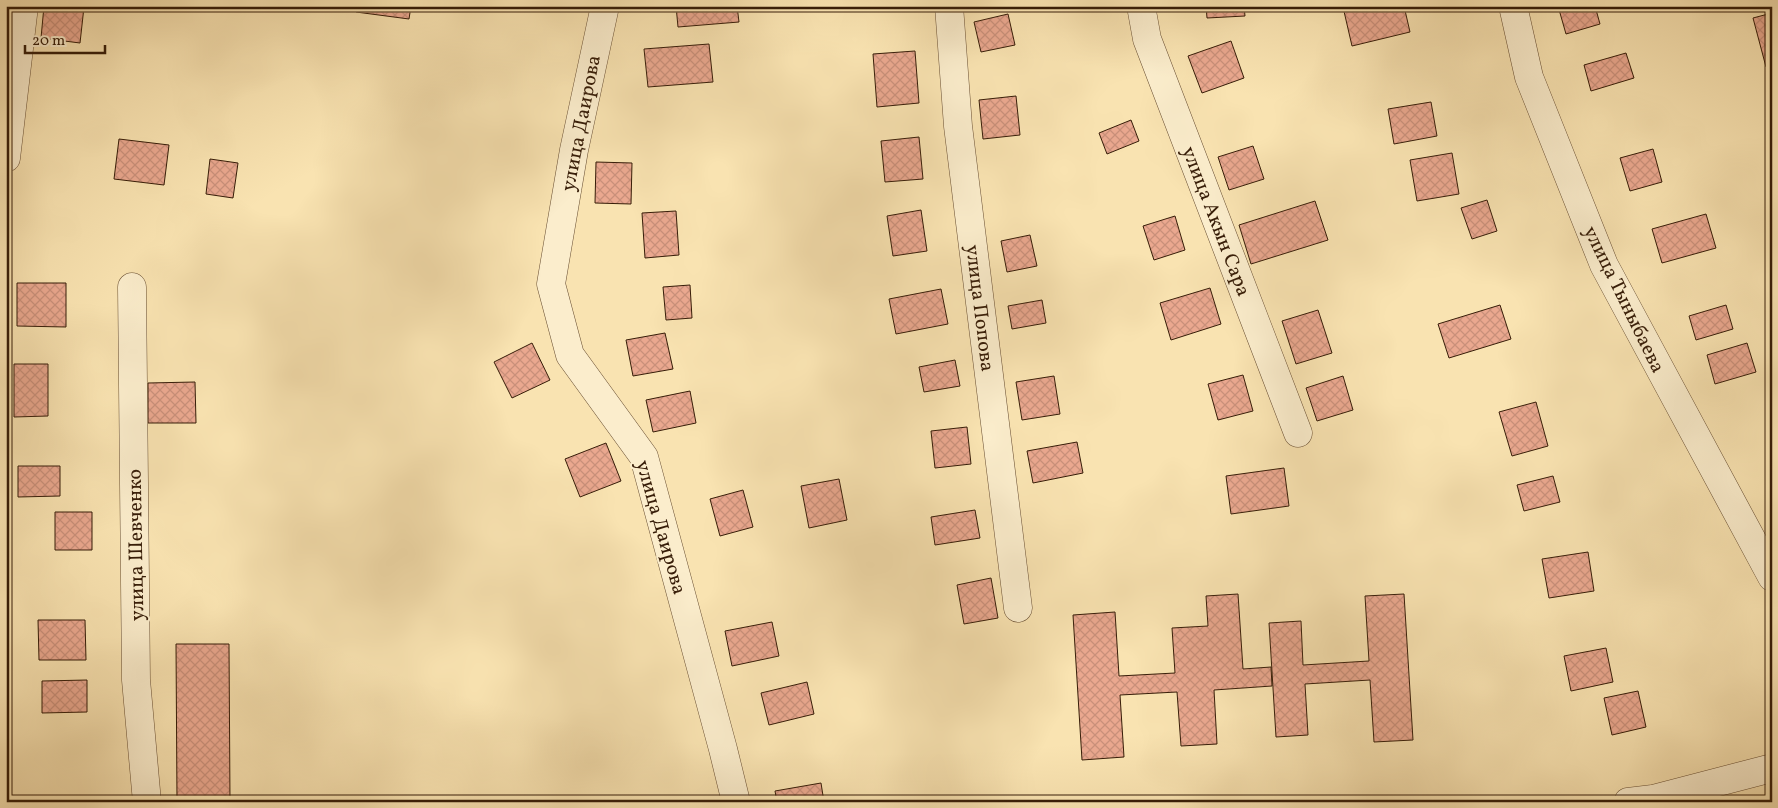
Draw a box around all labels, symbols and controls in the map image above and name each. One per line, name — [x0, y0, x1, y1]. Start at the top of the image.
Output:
scale bar — [25, 22, 105, 54]
text: 20 m — [32, 31, 65, 52]
street label: улица Даирова — [555, 53, 609, 194]
street label: улица Акын Сара — [1174, 143, 1257, 301]
street label: улица Тыныбаева — [1575, 222, 1671, 378]
street label: улица Попова — [957, 243, 1001, 373]
street label: улица Даирова — [628, 457, 693, 598]
street label: улица Шевченко — [122, 469, 152, 621]

